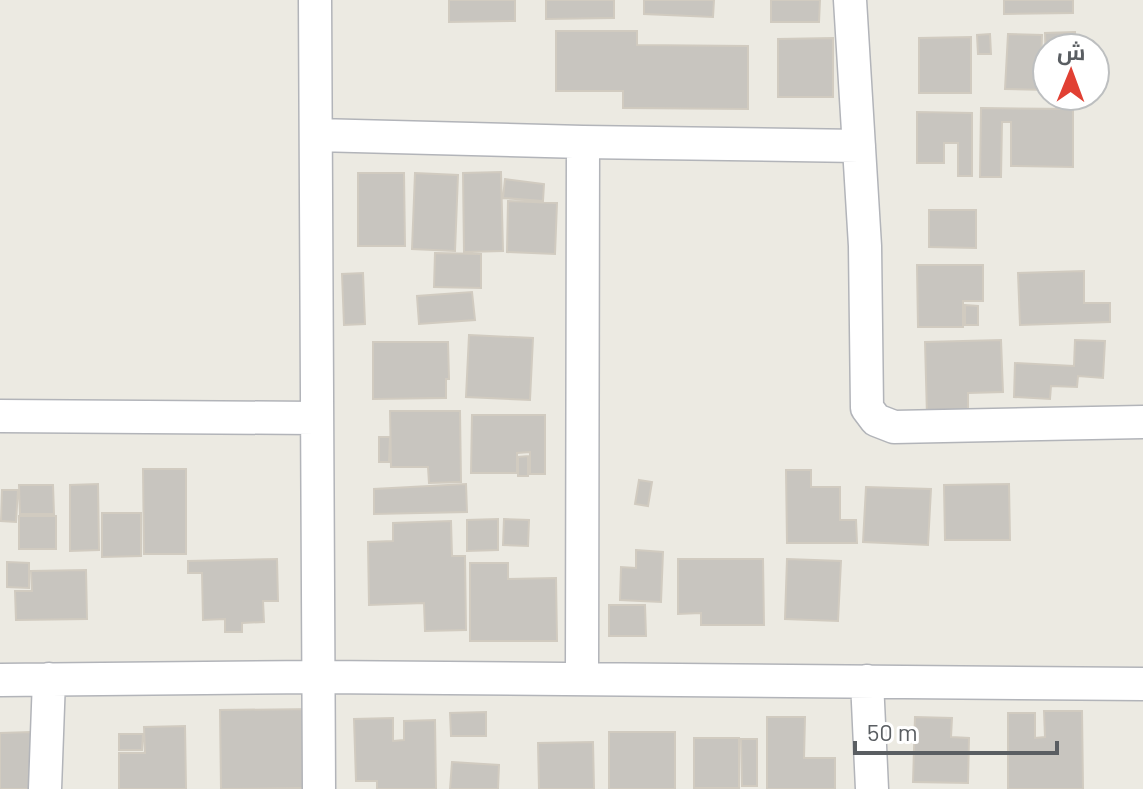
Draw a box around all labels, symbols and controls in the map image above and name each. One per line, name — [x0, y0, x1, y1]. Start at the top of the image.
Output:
north arrow — [1031, 32, 1111, 112]
text: ش — [1057, 38, 1086, 66]
scale bar — [855, 705, 1057, 755]
text: 50 m — [867, 717, 918, 746]

